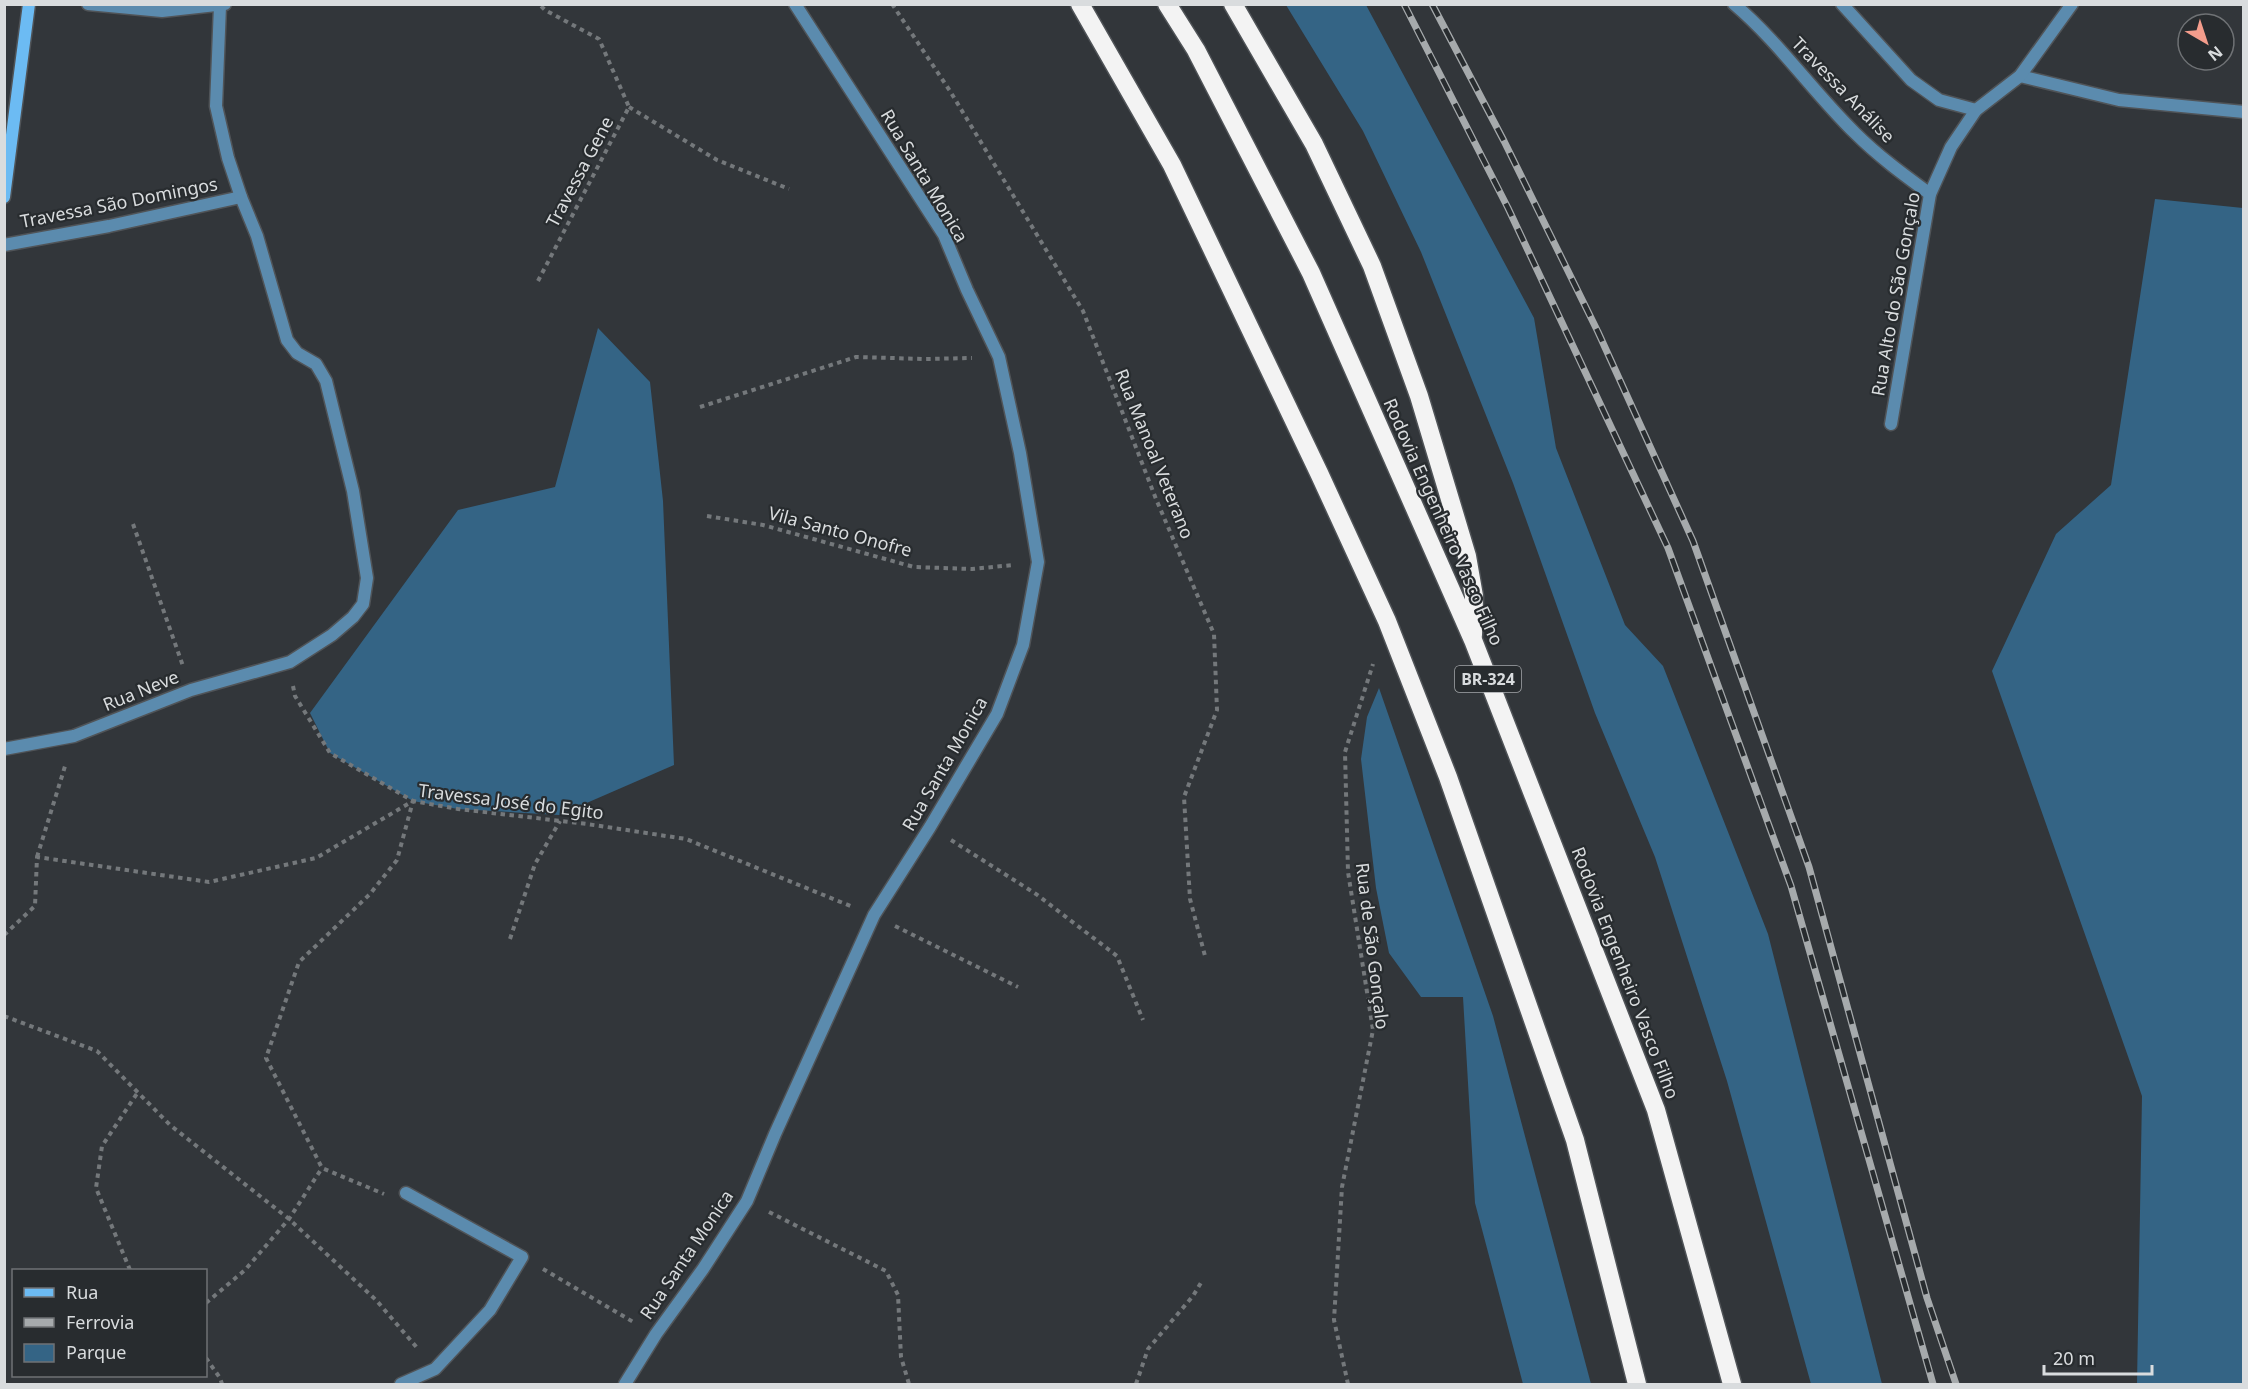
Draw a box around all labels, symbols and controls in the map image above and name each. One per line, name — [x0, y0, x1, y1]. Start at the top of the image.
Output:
north arrow — [2176, 12, 2236, 72]
street label: Travessa Análise — [1787, 31, 1900, 147]
text: N — [2203, 41, 2227, 66]
street label: Rua Santa Monica — [876, 105, 974, 246]
street label: Travessa Gene — [540, 112, 618, 231]
street label: Travessa São Domingos — [18, 171, 219, 233]
street label: Rua Alto do São Gonçalo — [1865, 190, 1925, 398]
street label: Rua Manoal Veterano — [1110, 365, 1200, 542]
street label: Rodovia Engenheiro Vasco Filho — [1378, 394, 1509, 649]
street label: Vila Santo Onofre — [766, 500, 915, 562]
street label: Rua Neve — [99, 664, 182, 716]
road number: BR-324 — [1455, 666, 1521, 692]
street label: Rua Santa Monica — [896, 692, 992, 835]
street label: Travessa José do Egito — [417, 778, 605, 824]
street label: Rodovia Engenheiro Vasco Filho — [1567, 843, 1685, 1102]
street label: Rua de São Gonçalo — [1351, 861, 1395, 1031]
street label: Rua Santa Monica — [634, 1185, 738, 1324]
legend — [12, 1269, 207, 1377]
text: Rua — [66, 1280, 98, 1304]
text: Ferrovia — [66, 1310, 134, 1334]
scale bar — [2044, 1338, 2152, 1376]
text: Parque — [66, 1340, 126, 1364]
text: 20 m — [2053, 1346, 2095, 1370]

